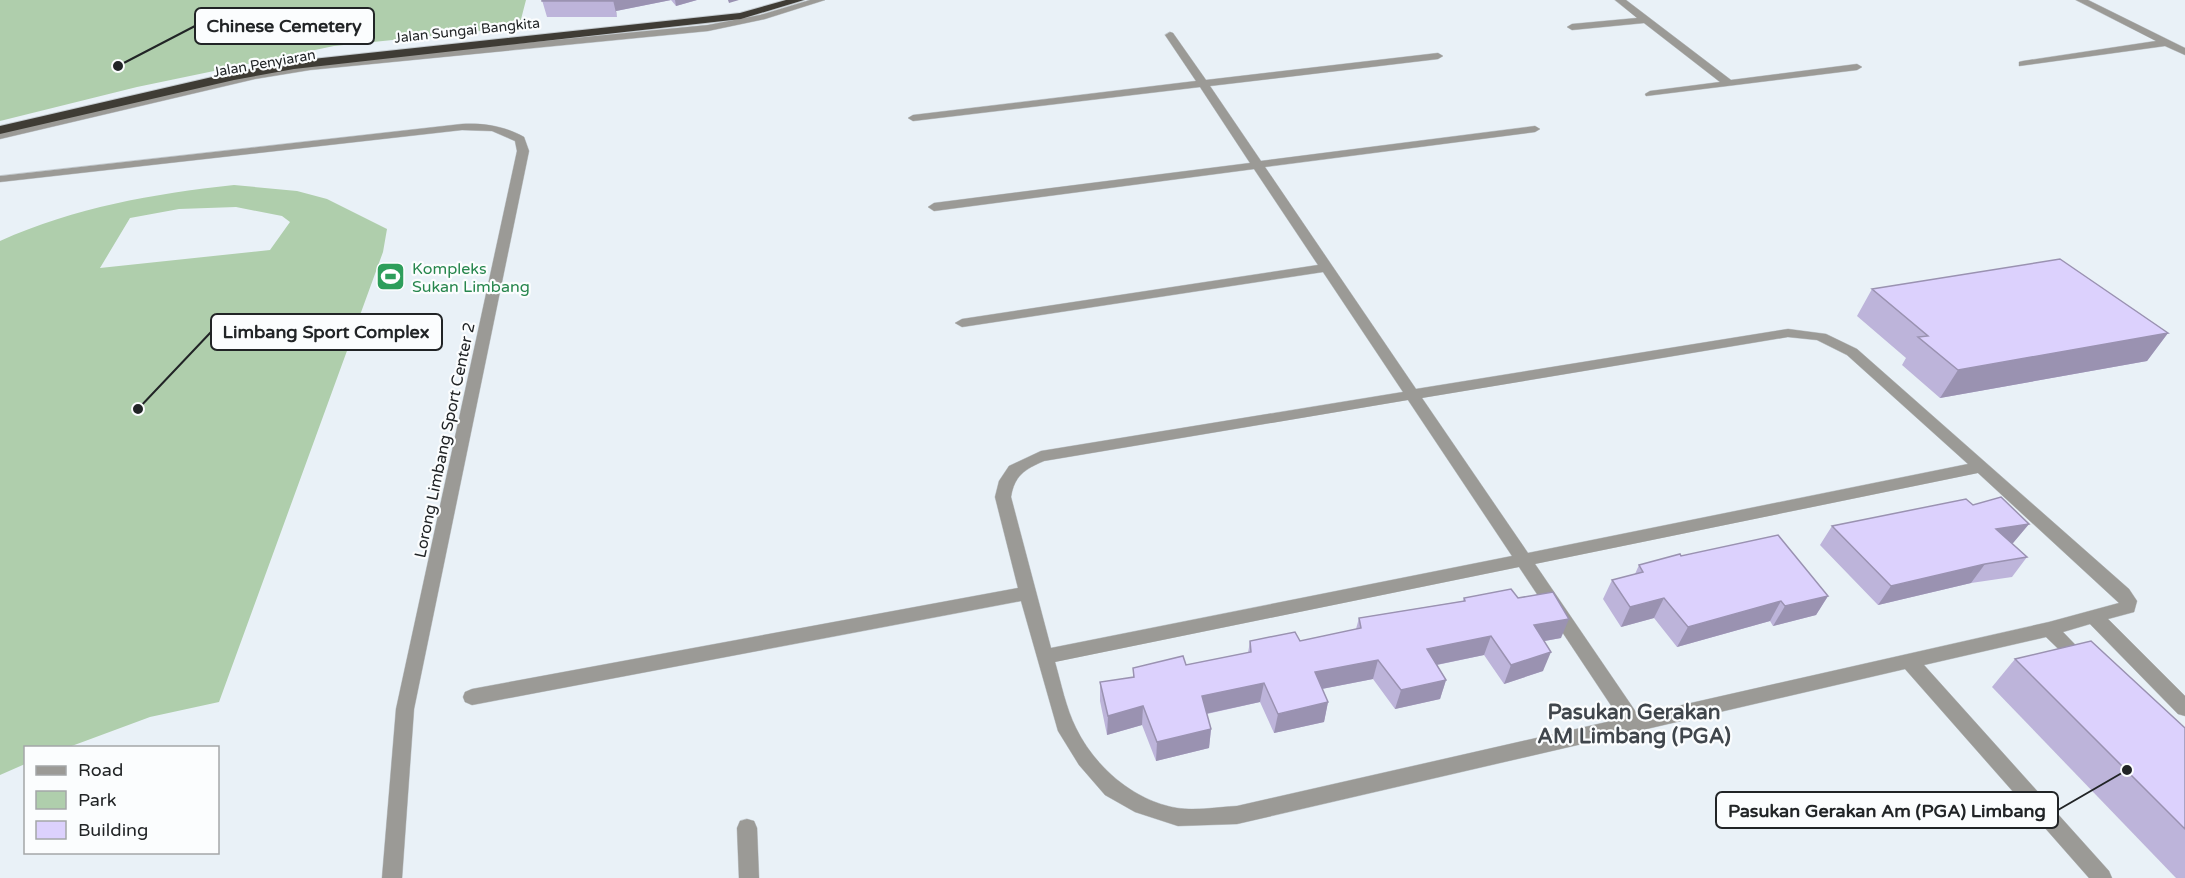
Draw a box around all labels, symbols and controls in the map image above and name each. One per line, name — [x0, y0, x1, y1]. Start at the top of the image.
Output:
callout: Chinese Cemetery — [195, 8, 374, 44]
street label: Jalan Sungai Bangkita — [393, 14, 541, 47]
text: Chinese Cemetery — [206, 15, 362, 37]
street label: Jalan Penyiaran — [211, 46, 317, 81]
place label: Kompleks Sukan Limbang — [412, 259, 530, 297]
sports icon: Kompleks Sukan Limbang — [375, 261, 407, 293]
callout: Limbang Sport Complex — [211, 314, 442, 350]
text: Limbang Sport Complex — [223, 321, 430, 343]
street label: Lorong Limbang Sport Center 2 — [410, 321, 480, 560]
district label: Pasukan Gerakan AM Limbang (PGA) — [1537, 700, 1731, 749]
legend — [24, 746, 219, 854]
text: Road — [78, 759, 123, 781]
text: Park — [78, 789, 117, 811]
callout: Pasukan Gerakan Am (PGA) Limbang — [1716, 792, 2058, 828]
text: Pasukan Gerakan Am (PGA) Limbang — [1728, 800, 2046, 822]
text: Building — [78, 819, 148, 841]

